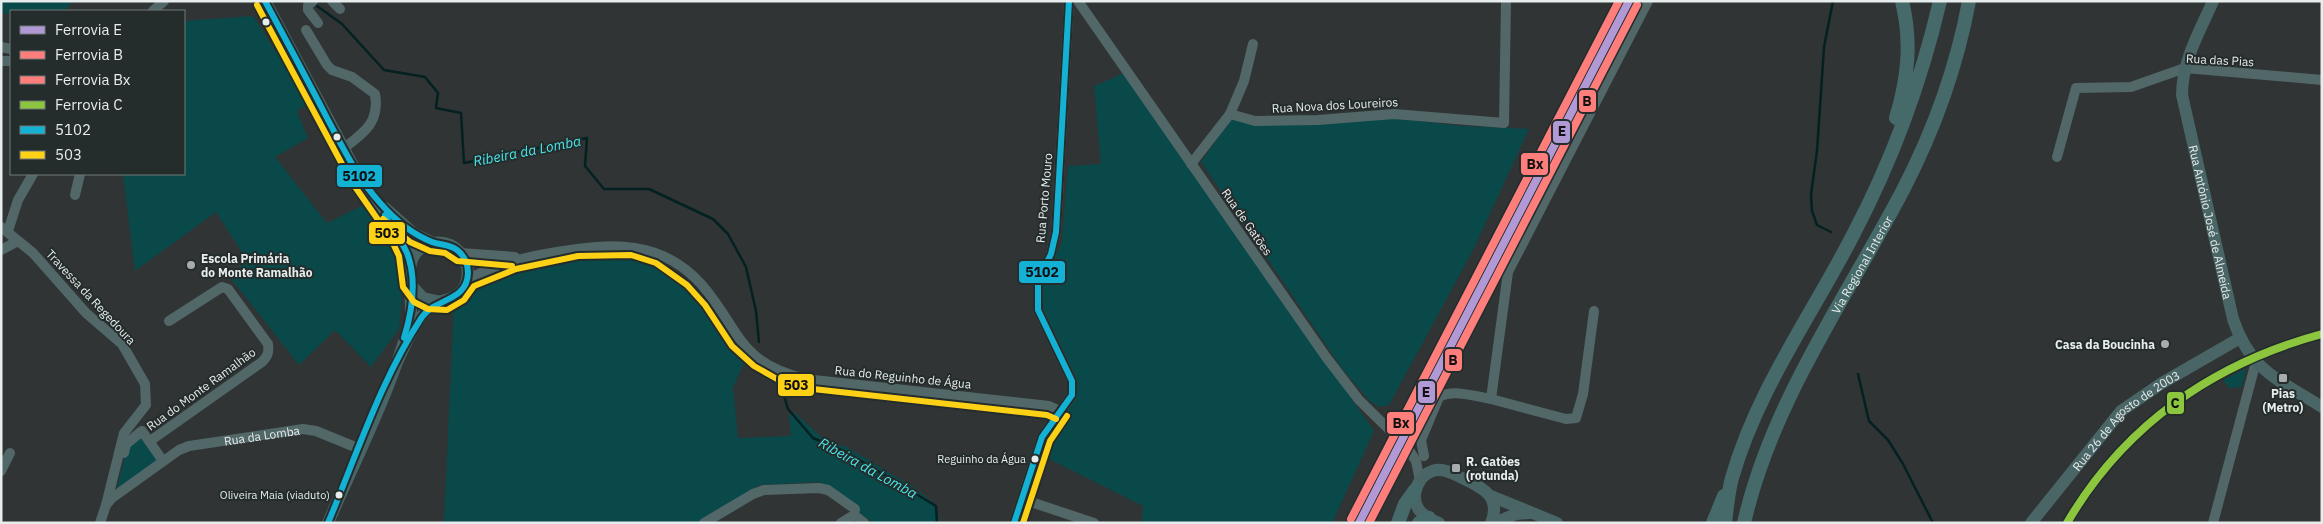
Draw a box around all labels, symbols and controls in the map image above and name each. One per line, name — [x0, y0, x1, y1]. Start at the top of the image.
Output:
legend — [10, 10, 185, 175]
unlabelled marker — [261, 17, 271, 27]
text: Ferrovia E — [55, 20, 122, 39]
text: Ferrovia B — [55, 45, 123, 64]
street label: Rua das Pias — [2185, 51, 2255, 69]
text: Ferrovia Bx — [55, 70, 131, 89]
line badge: B — [1578, 89, 1597, 113]
text: B — [1582, 92, 1592, 110]
street label: Rua Nova dos Loureiros — [1271, 94, 1399, 116]
text: Ferrovia C — [55, 95, 122, 114]
text: 5102 — [55, 120, 91, 139]
line badge: E — [1552, 120, 1571, 144]
text: E — [1558, 122, 1566, 140]
unlabelled marker — [332, 132, 342, 142]
water label: Ribeira da Lomba — [471, 132, 583, 170]
street label: Rua António José de Almeida — [2186, 143, 2236, 301]
text: 503 — [55, 145, 82, 164]
street label: Rua Porto Mouro — [1033, 152, 1055, 243]
line badge: Bx — [1520, 152, 1549, 176]
text: Bx — [1526, 155, 1544, 173]
line badge: 5102 — [336, 164, 383, 188]
text: 5102 — [342, 167, 376, 185]
street label: Rua de Gatões — [1218, 186, 1276, 258]
street label: Via Regional Interior — [1828, 213, 1896, 316]
line badge: 503 — [368, 221, 406, 245]
text: 503 — [374, 224, 400, 242]
street label: Travessa da Regedoura — [43, 246, 139, 348]
place label: Escola Primária do Monte Ramalhão — [201, 251, 313, 280]
marker: Escola Primária do Monte Ramalhão — [185, 259, 197, 271]
line badge: 5102 — [1018, 260, 1066, 284]
text: 5102 — [1025, 263, 1059, 281]
place label: Casa da Boucinha — [2055, 337, 2155, 352]
marker: Casa da Boucinha — [2159, 338, 2171, 350]
street label: Rua do Monte Ramalhão — [144, 344, 259, 434]
line badge: B — [1444, 348, 1463, 372]
text: B — [1448, 351, 1458, 369]
street label: Rua do Reguinho de Água — [834, 362, 973, 392]
street label: Rua 26 de Agosto de 2003 — [2069, 367, 2182, 473]
marker: Pias (Metro) — [2277, 372, 2289, 384]
line badge: 503 — [777, 373, 815, 397]
text: 503 — [783, 376, 809, 394]
line badge: E — [1417, 380, 1436, 404]
text: E — [1422, 383, 1430, 401]
place label: Pias (Metro) — [2263, 386, 2303, 415]
line badge: C — [2166, 391, 2185, 415]
text: C — [2170, 394, 2180, 412]
line badge: Bx — [1386, 411, 1415, 435]
text: Bx — [1392, 414, 1410, 432]
street label: Rua da Lomba — [223, 422, 301, 448]
water label: Ribeira da Lomba — [816, 434, 920, 502]
place label: Reguinho da Água — [937, 452, 1026, 466]
marker: Reguinho da Água — [1030, 454, 1040, 464]
place label: R. Gatões (rotunda) — [1466, 454, 1520, 483]
marker: R. Gatões (rotunda) — [1450, 462, 1462, 474]
place label: Oliveira Maia (viaduto) — [220, 488, 330, 502]
marker: Oliveira Maia (viaduto) — [334, 490, 344, 500]

